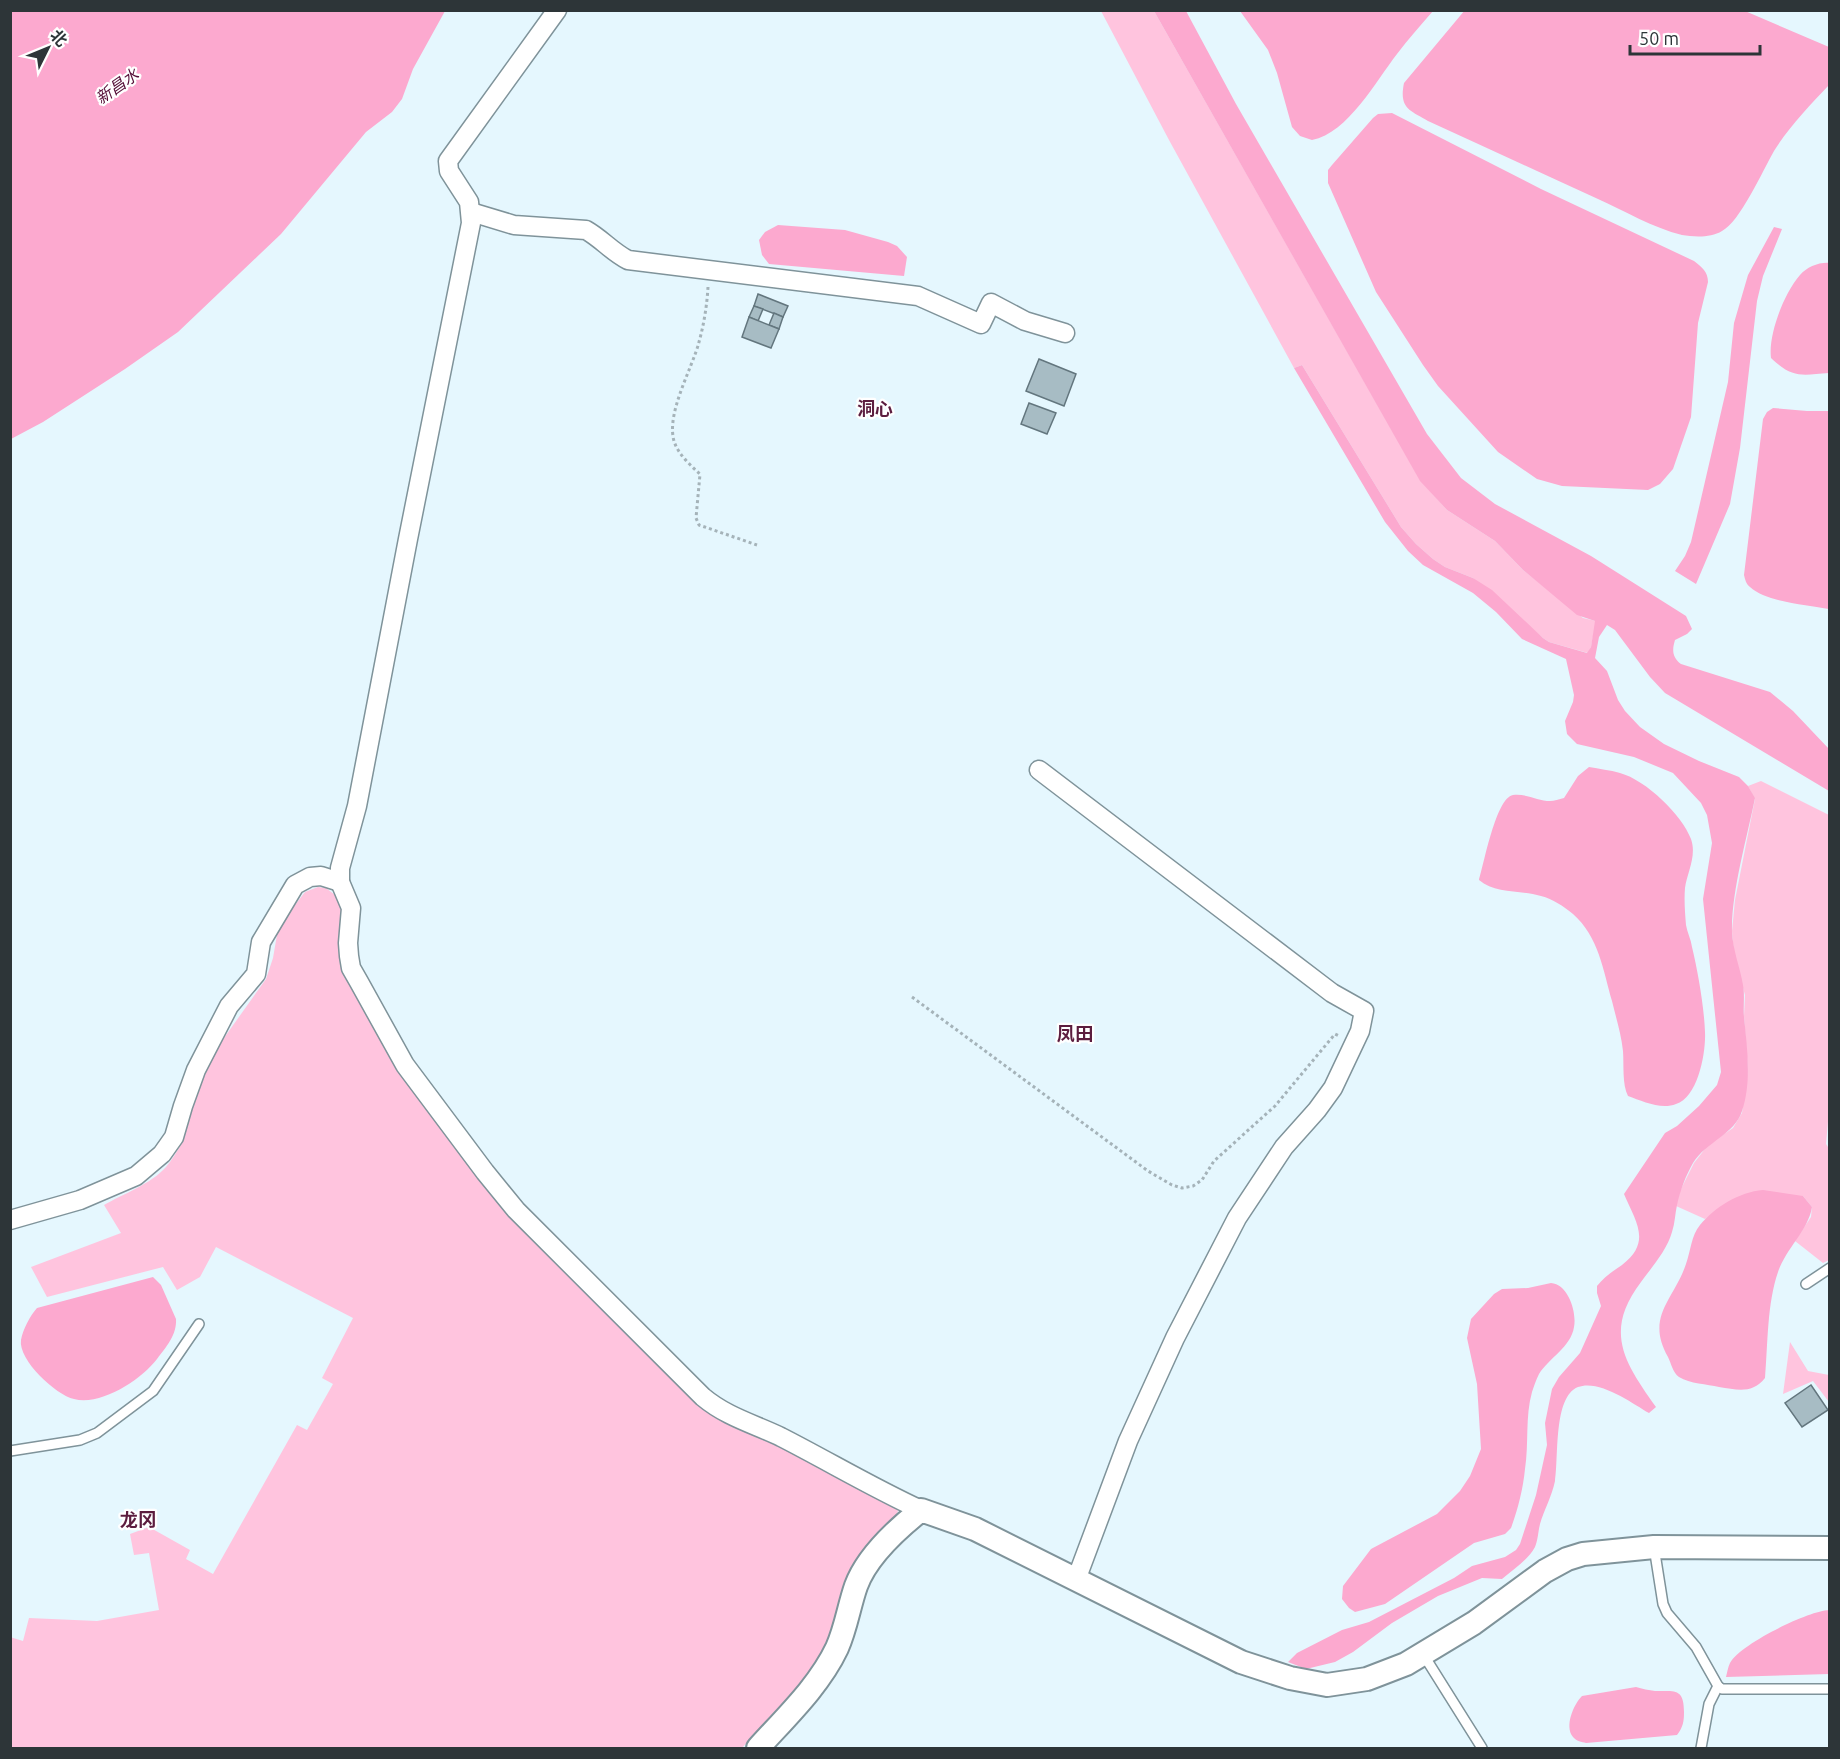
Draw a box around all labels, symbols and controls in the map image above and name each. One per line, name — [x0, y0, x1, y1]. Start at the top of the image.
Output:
north arrow — [18, 18, 78, 78]
scale bar — [1630, 18, 1760, 56]
text: 北 — [47, 26, 71, 50]
text: 50 m — [1639, 28, 1679, 48]
water label: 新昌水 — [92, 64, 143, 107]
district label: 洞心 — [857, 398, 893, 418]
district label: 凤田 — [1057, 1023, 1093, 1043]
district label: 龙冈 — [120, 1509, 156, 1529]

